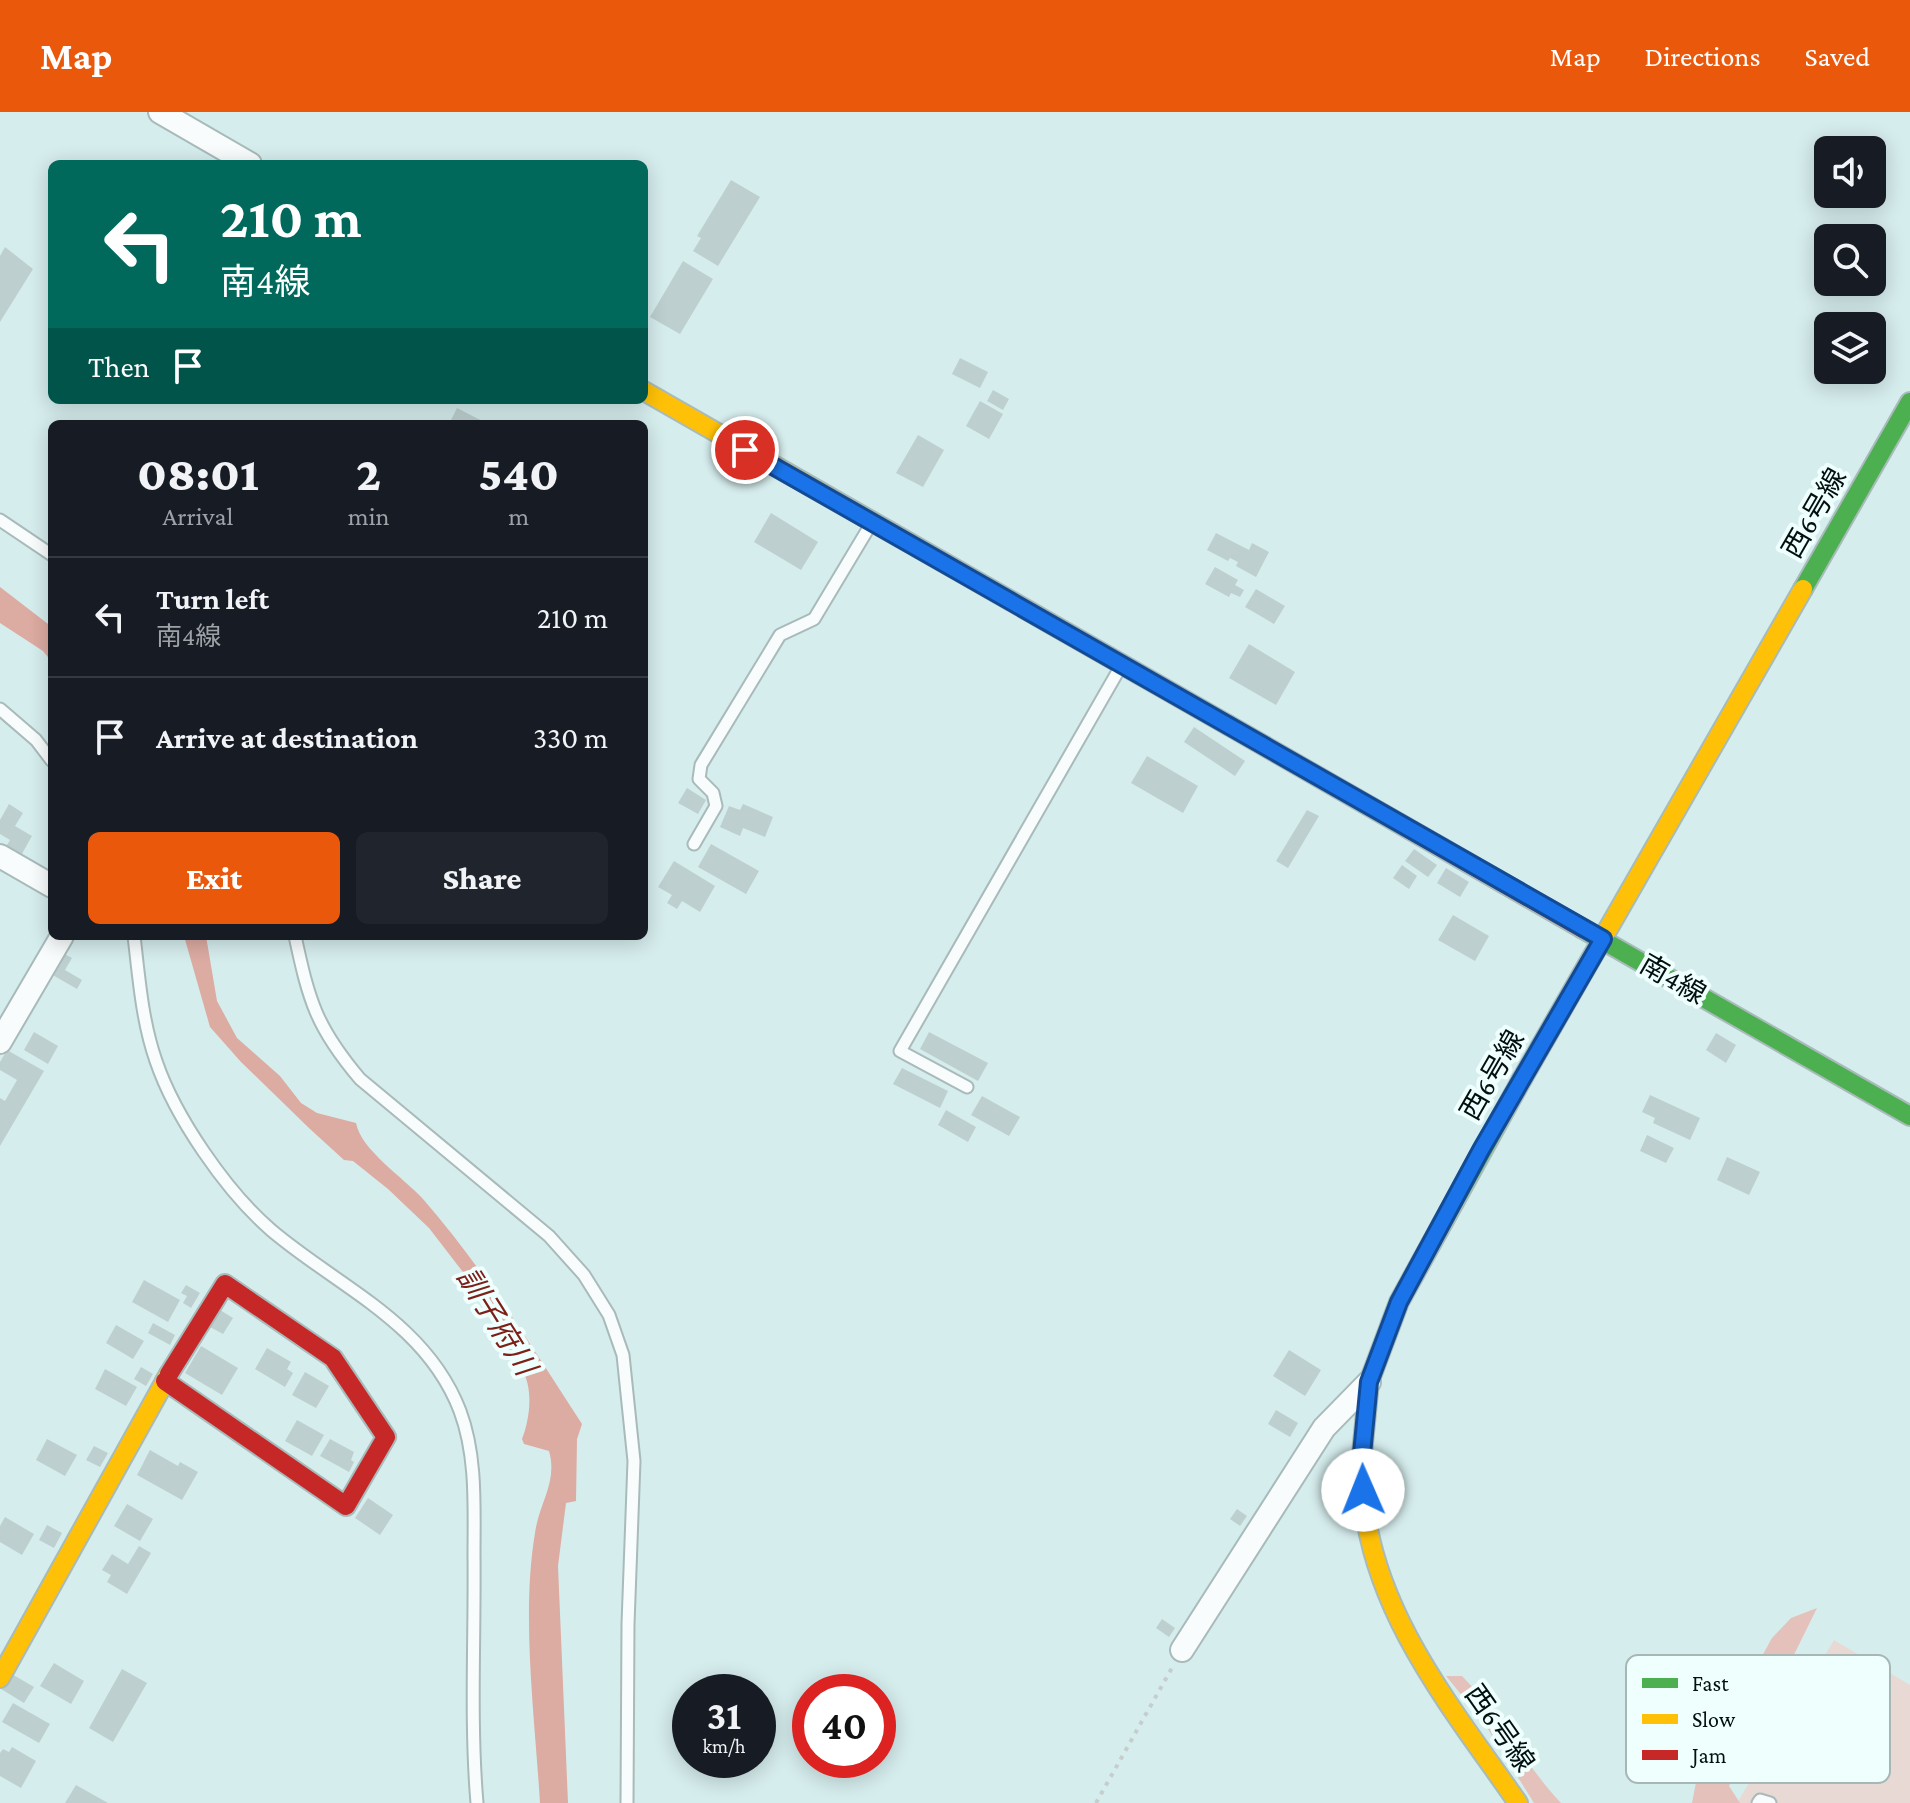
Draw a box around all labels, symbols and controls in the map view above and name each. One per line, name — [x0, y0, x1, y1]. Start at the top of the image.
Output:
text: Map — [40, 35, 113, 77]
text: Map — [1550, 41, 1601, 72]
text: Directions — [1645, 41, 1760, 72]
text: Saved — [1804, 41, 1870, 72]
map controls — [1814, 136, 1886, 384]
button: sound — [1814, 136, 1886, 208]
text: 210 m — [220, 187, 362, 249]
icon: left — [88, 192, 192, 296]
button: search — [1814, 224, 1886, 296]
text: 南4線 — [220, 262, 310, 302]
button: layers — [1814, 312, 1886, 384]
icon: arrive — [166, 344, 210, 388]
text: Then — [88, 350, 150, 383]
pin — [711, 416, 779, 484]
icon: arrive — [723, 428, 767, 472]
text: 08:01 — [137, 447, 259, 500]
text: 2 — [356, 447, 381, 500]
text: 540 — [479, 447, 559, 500]
street label: 西6号線 — [1776, 463, 1852, 563]
text: Arrival — [163, 502, 233, 531]
text: min — [348, 502, 389, 531]
text: m — [508, 502, 529, 531]
text: Turn left — [156, 582, 269, 615]
icon: left — [88, 595, 132, 639]
text: 210 m — [537, 601, 608, 634]
text: 南4線 — [156, 622, 221, 651]
icon: arrive — [88, 715, 132, 759]
text: Arrive at destination — [156, 721, 418, 754]
text: 330 m — [533, 721, 608, 754]
button: Exit — [88, 832, 340, 924]
button: Share — [356, 832, 608, 924]
street label: 南4線 — [1635, 948, 1711, 1010]
street label: 西6号線 — [1454, 1025, 1530, 1125]
water label: 訓子府川 — [451, 1261, 544, 1383]
position arrow — [1321, 1448, 1405, 1532]
legend — [1626, 1655, 1890, 1783]
text: Fast — [1692, 1671, 1729, 1696]
speed limit sign: 40 — [792, 1674, 896, 1778]
street label: 西6号線 — [1459, 1679, 1541, 1777]
text: 31 — [707, 1693, 741, 1738]
text: Slow — [1692, 1707, 1736, 1732]
text: km/h — [702, 1735, 746, 1757]
text: Jam — [1690, 1743, 1727, 1768]

